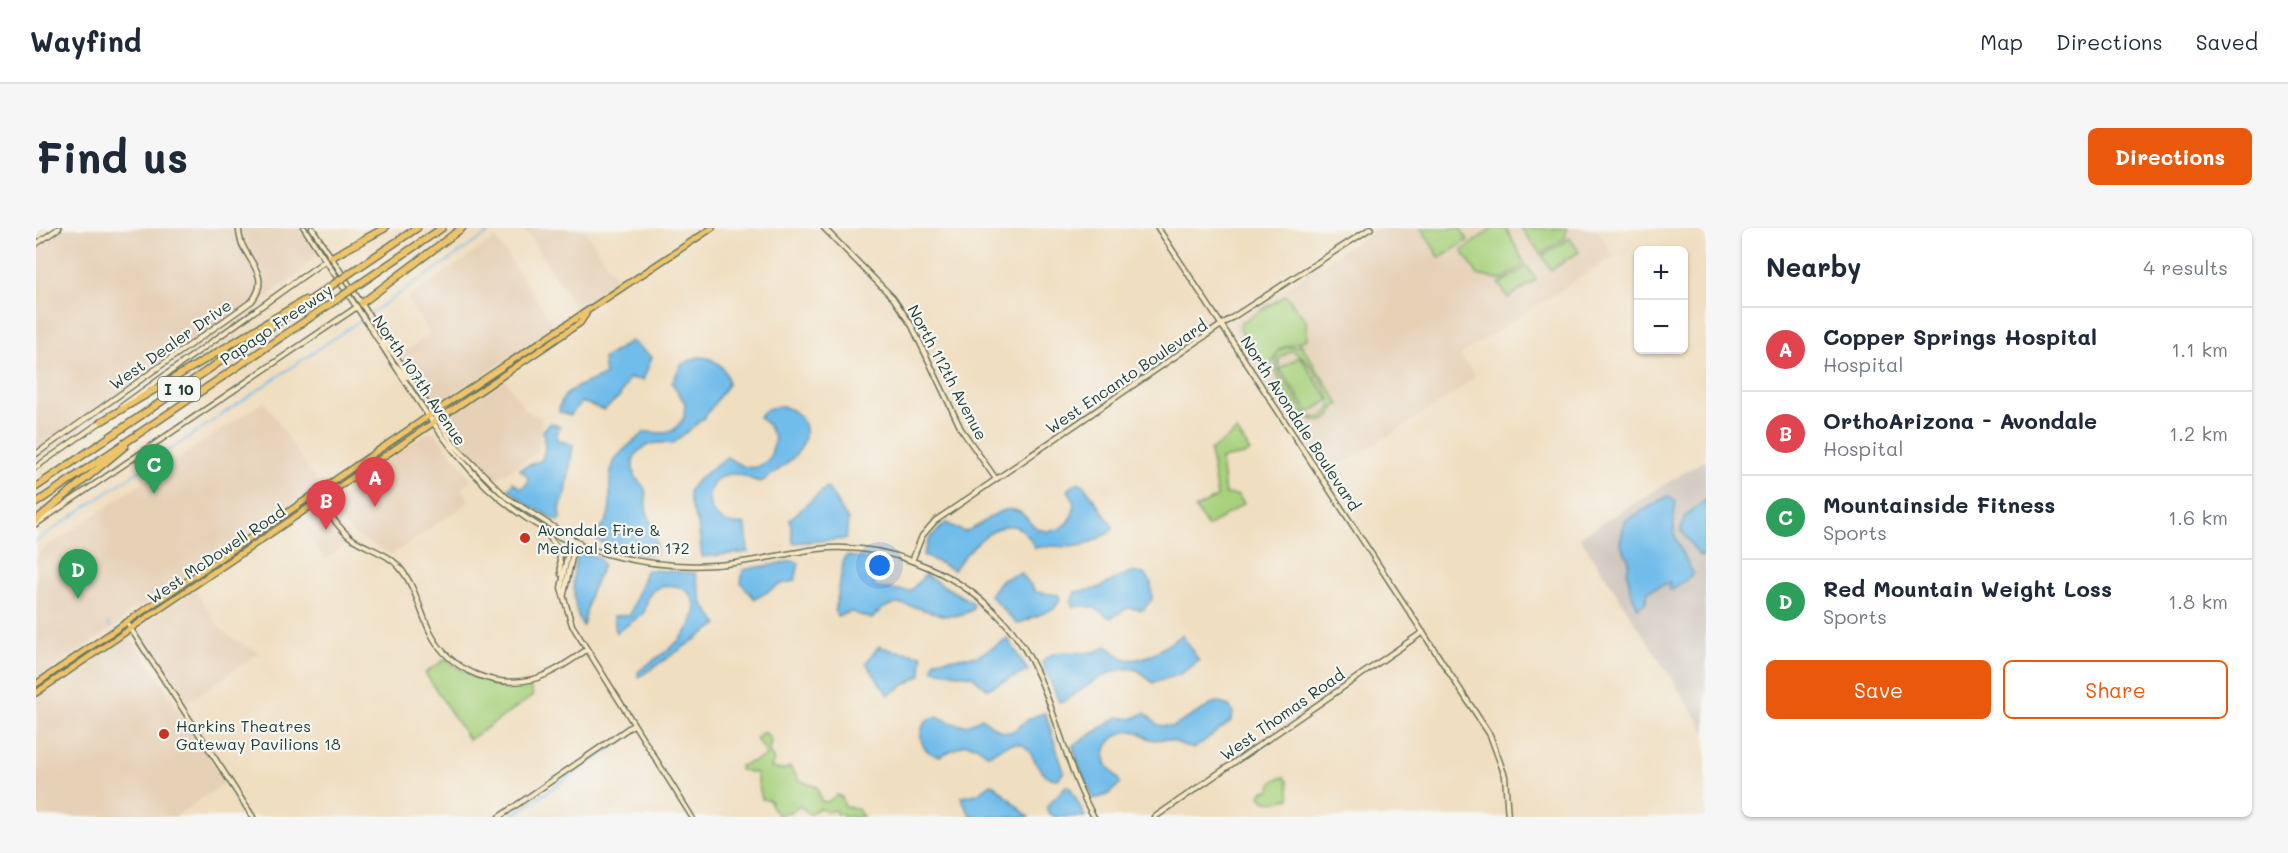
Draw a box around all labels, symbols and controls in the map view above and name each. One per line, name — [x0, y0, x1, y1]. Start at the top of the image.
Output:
text: Wayfind — [30, 23, 141, 59]
text: Map — [1980, 28, 2023, 55]
text: Directions — [2056, 28, 2163, 55]
text: Saved — [2196, 28, 2258, 55]
button: Directions — [2088, 128, 2252, 185]
text: Find us — [36, 129, 188, 184]
map controls — [1634, 246, 1688, 354]
button: + — [1634, 246, 1688, 300]
text: Nearby — [1766, 250, 1861, 284]
text: 4 results — [2143, 254, 2228, 280]
street label: Papago Freeway — [216, 279, 336, 369]
street label: West Dealer Drive — [105, 294, 235, 394]
button: − — [1634, 300, 1688, 354]
street label: North 112th Avenue — [903, 301, 993, 443]
street label: North 107th Avenue — [369, 311, 471, 449]
street label: West Encanto Boulevard — [1041, 314, 1211, 438]
text: Copper Springs Hospital — [1823, 322, 2097, 351]
street label: North Avondale Boulevard — [1236, 331, 1366, 515]
text: A — [1779, 336, 1792, 362]
text: 1.1 km — [2171, 336, 2228, 362]
text: Hospital — [1823, 351, 1904, 377]
road number: I 10 — [158, 377, 200, 401]
text: OrthoArizona - Avondale — [1823, 406, 2097, 435]
text: B — [1779, 420, 1792, 446]
text: 1.2 km — [2169, 420, 2228, 446]
text: Hospital — [1823, 435, 1904, 461]
pin: C — [134, 444, 174, 494]
pin: A — [356, 458, 394, 507]
pin: B — [306, 480, 346, 530]
text: Mountainside Fitness — [1823, 490, 2055, 519]
street label: West McDowell Road — [143, 500, 289, 608]
text: C — [1778, 504, 1793, 530]
text: 1.6 km — [2168, 504, 2228, 530]
place label: Avondale Fire & Medical Station 172 — [537, 519, 690, 558]
text: Sports — [1823, 519, 1887, 545]
marker: Avondale Fire & Medical Station 172 — [518, 531, 532, 545]
pin: D — [58, 550, 98, 599]
your location — [865, 551, 894, 580]
text: Red Mountain Weight Loss — [1823, 574, 2112, 603]
text: D — [1778, 588, 1793, 614]
text: 1.8 km — [2168, 588, 2228, 614]
text: Sports — [1823, 603, 1887, 629]
button: Save — [1766, 660, 1991, 719]
button: Share — [2003, 660, 2228, 719]
street label: West Thomas Road — [1216, 663, 1348, 765]
place label: Harkins Theatres Gateway Pavilions 18 — [176, 715, 341, 754]
marker: Harkins Theatres Gateway Pavilions 18 — [157, 727, 171, 741]

